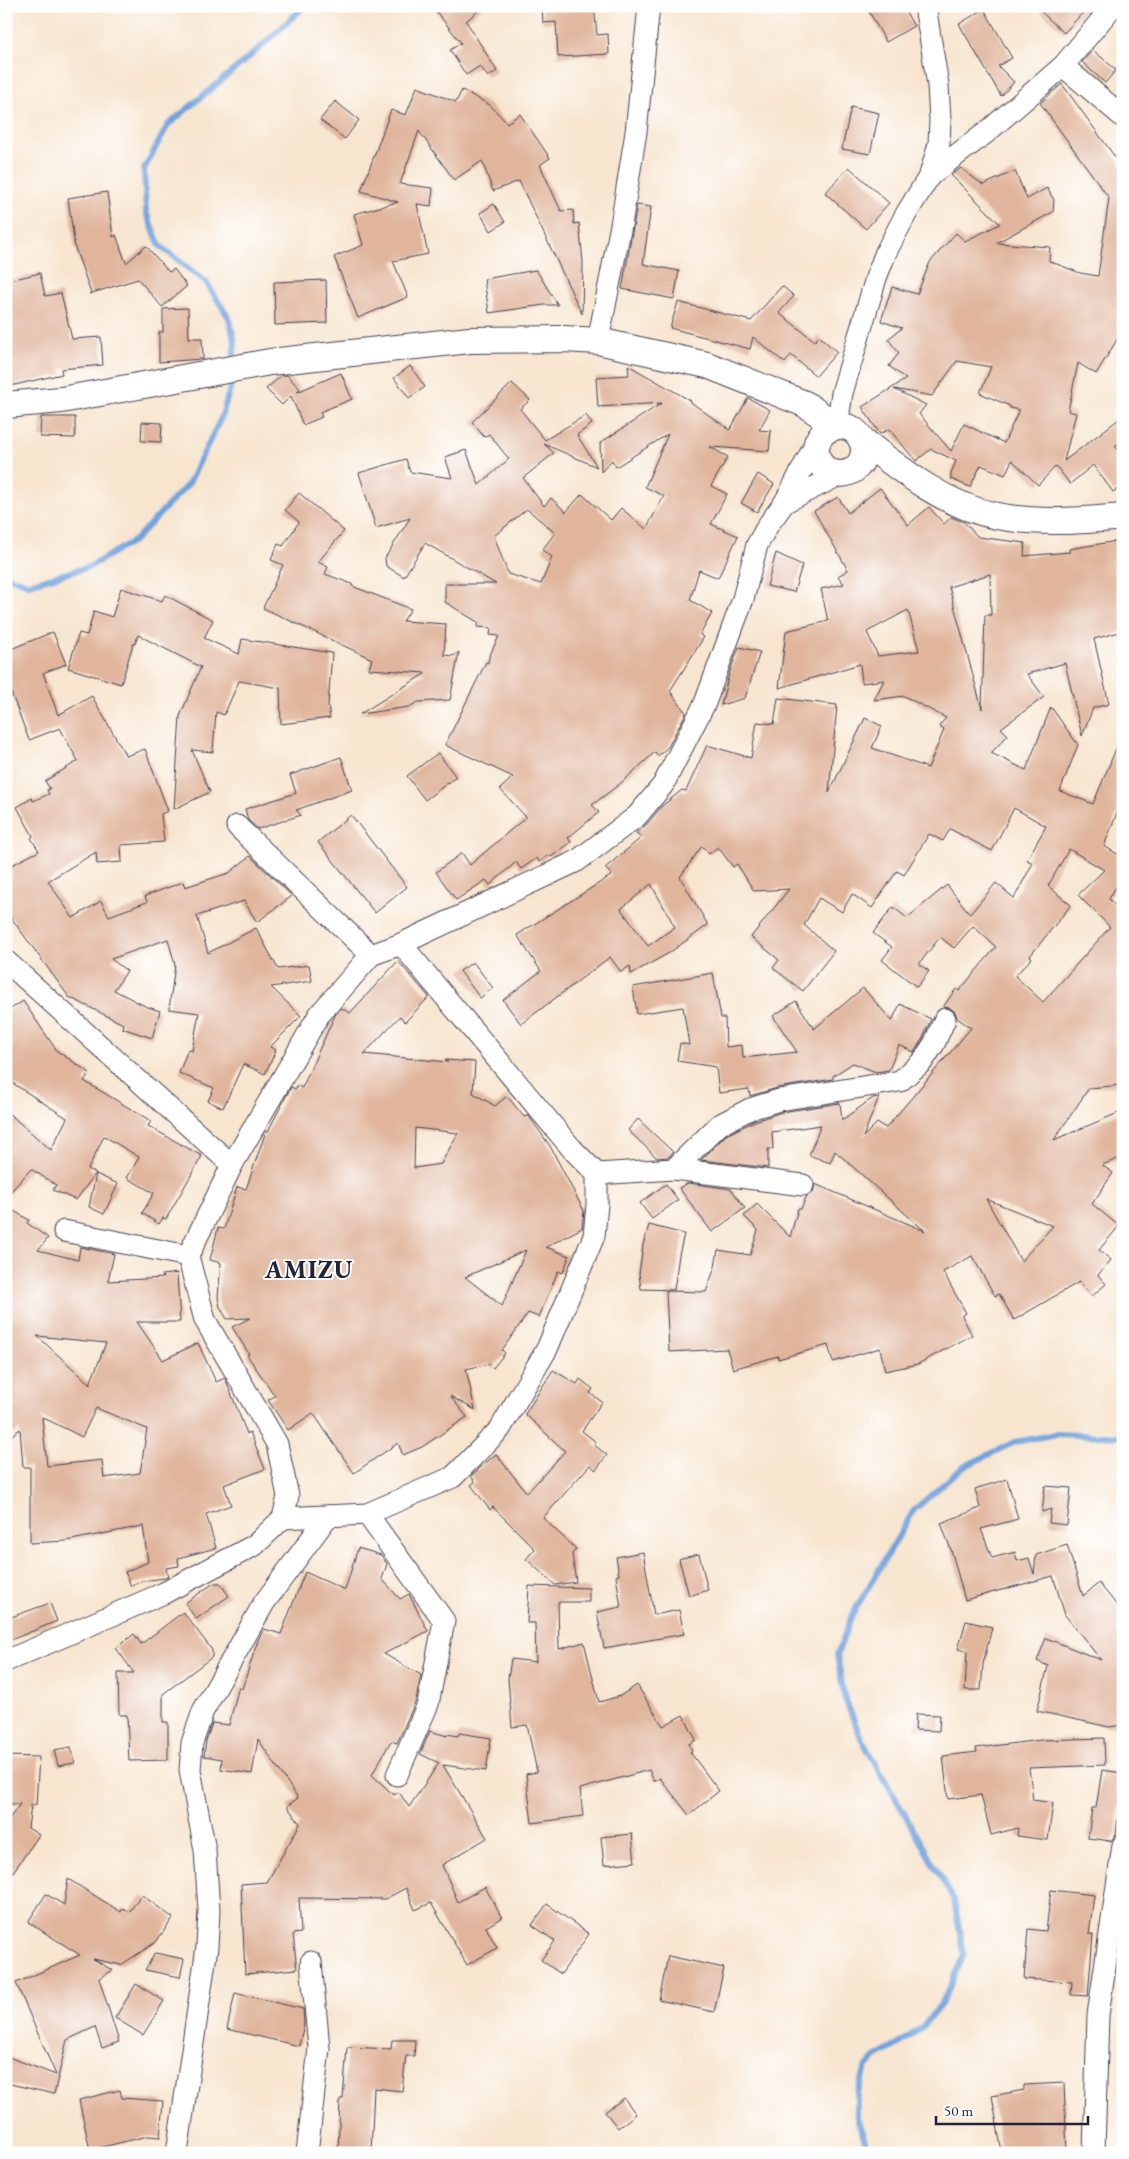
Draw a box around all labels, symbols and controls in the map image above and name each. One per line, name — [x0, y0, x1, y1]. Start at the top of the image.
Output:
district label: AMIZU — [264, 1253, 353, 1285]
scale bar — [936, 2094, 1089, 2126]
text: 50 m — [944, 2101, 973, 2120]

